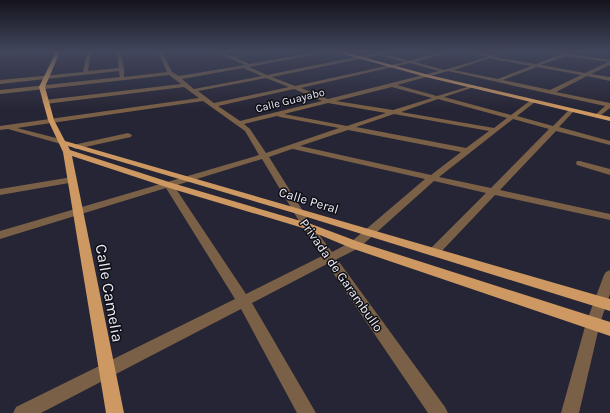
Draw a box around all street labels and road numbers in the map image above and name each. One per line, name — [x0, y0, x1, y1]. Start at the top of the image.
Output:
street label: Calle Guayabo — [254, 86, 326, 115]
street label: Calle Peral — [277, 184, 340, 217]
street label: Privada de Garambullo — [297, 216, 386, 335]
street label: Calle Camelia — [92, 242, 127, 344]

